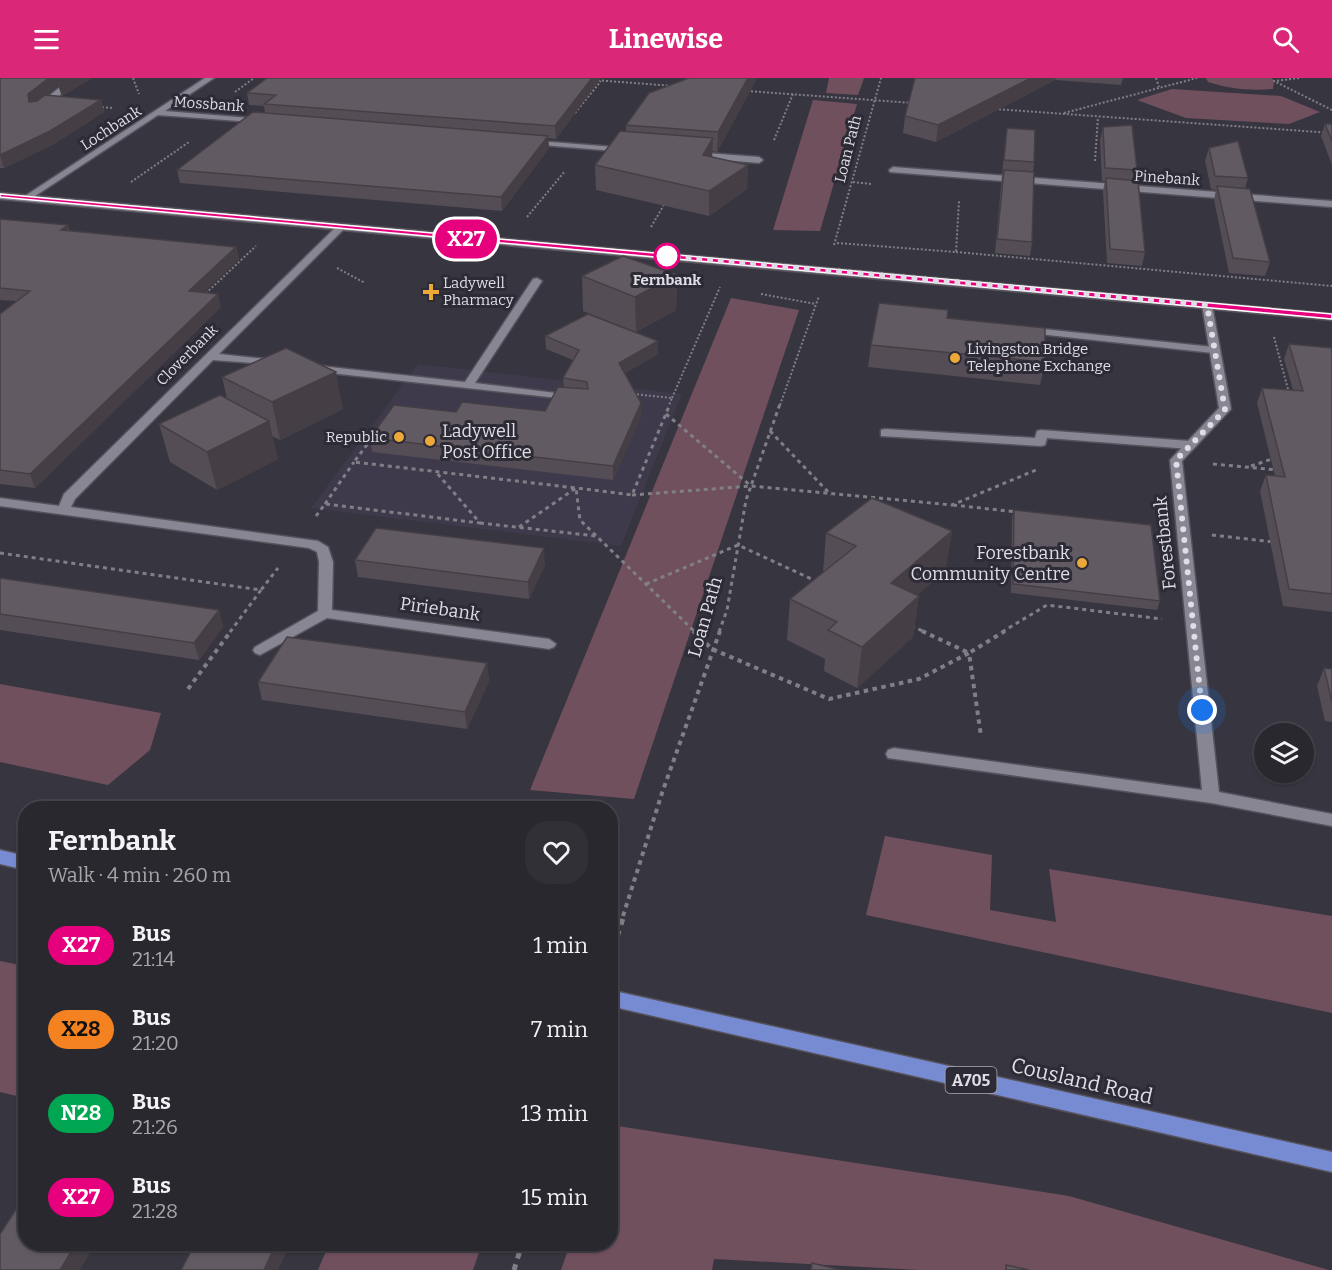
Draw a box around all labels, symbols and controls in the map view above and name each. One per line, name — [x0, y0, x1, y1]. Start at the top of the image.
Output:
icon: menu — [30, 23, 63, 56]
text: Linewise — [609, 23, 723, 55]
icon: search — [1269, 23, 1302, 56]
street label: Mossbank — [173, 93, 246, 115]
street label: Lochbank — [77, 102, 145, 154]
street label: Loan Path — [831, 113, 865, 185]
street label: Pinebank — [1134, 167, 1201, 189]
line badge: X27 — [432, 220, 500, 258]
text: X27 — [447, 226, 485, 252]
marker: Fernbank — [654, 243, 680, 269]
place label: Fernbank — [633, 271, 701, 289]
place label: Ladywell Pharmacy — [443, 274, 514, 309]
marker: Ladywell Pharmacy — [424, 285, 438, 299]
street label: Cloverbank — [153, 320, 222, 389]
place label: Livingston Bridge Telephone Exchange — [967, 340, 1111, 375]
marker: Livingston Bridge Telephone Exchange — [948, 351, 962, 365]
place label: Ladywell Post Office — [442, 420, 532, 463]
place label: Republic — [326, 428, 387, 446]
marker: Republic — [392, 430, 406, 444]
marker: Ladywell Post Office — [423, 434, 437, 448]
street label: Forestbank — [1149, 494, 1181, 591]
place label: Forestbank Community Centre — [911, 542, 1071, 585]
marker: Forestbank Community Centre — [1075, 556, 1089, 570]
street label: Loan Path — [683, 574, 727, 660]
street label: Piriebank — [399, 592, 482, 626]
your location — [1187, 695, 1217, 725]
map controls — [1254, 723, 1314, 783]
button: layers — [1254, 723, 1314, 783]
button: heart — [525, 821, 588, 884]
text: Fernbank — [48, 824, 176, 857]
text: Walk · 4 min · 260 m — [48, 863, 231, 887]
text: Bus — [132, 920, 171, 947]
text: X27 — [62, 932, 100, 958]
text: 1 min — [533, 932, 588, 959]
text: 21:14 — [132, 947, 175, 971]
text: Bus — [132, 1004, 171, 1031]
text: X28 — [61, 1016, 101, 1042]
text: 7 min — [531, 1016, 588, 1043]
text: 21:20 — [132, 1031, 179, 1055]
street label: Cousland Road — [1009, 1052, 1155, 1110]
road number: A705 — [946, 1067, 996, 1093]
text: Bus — [132, 1088, 171, 1115]
text: N28 — [61, 1100, 101, 1126]
text: 13 min — [521, 1100, 588, 1127]
text: 21:26 — [132, 1115, 178, 1139]
text: Bus — [132, 1172, 171, 1199]
text: X27 — [62, 1184, 100, 1210]
text: 15 min — [521, 1184, 588, 1211]
text: 21:28 — [132, 1199, 178, 1223]

